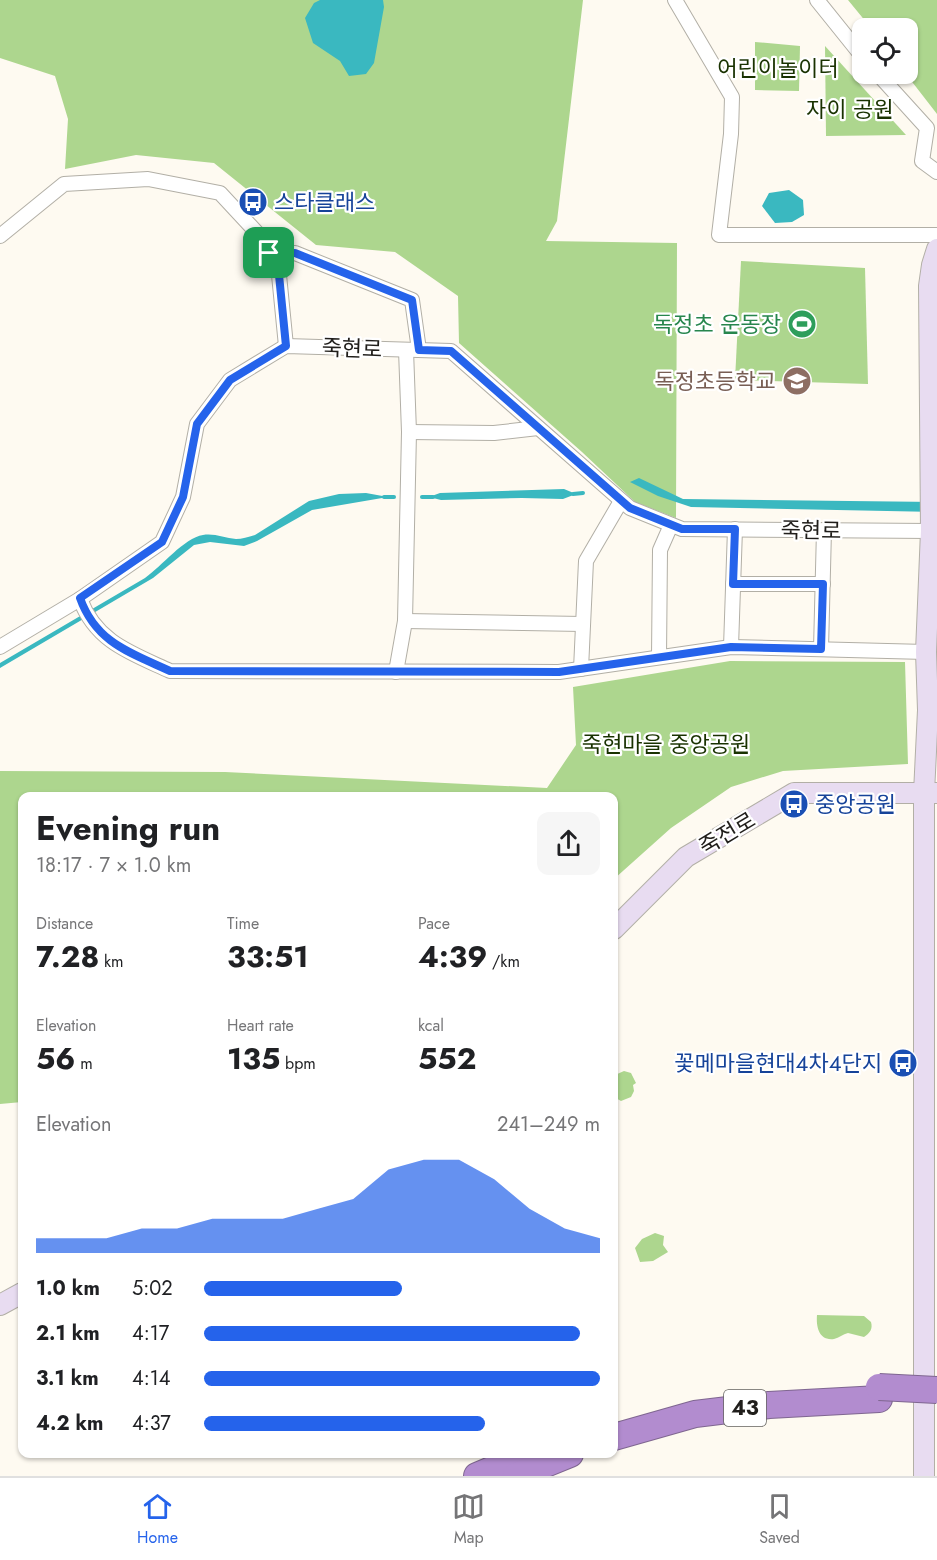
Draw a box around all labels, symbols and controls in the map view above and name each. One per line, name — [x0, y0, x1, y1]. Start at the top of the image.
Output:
map controls — [852, 18, 918, 84]
button: locate — [852, 18, 918, 84]
park label: 어린이놀이터 — [717, 52, 839, 84]
park label: 자이 공원 — [806, 93, 894, 125]
bus stop icon: 스타클래스 — [237, 186, 269, 218]
place label: 스타클래스 — [274, 186, 375, 218]
pin — [243, 227, 294, 278]
icon: arrive — [252, 236, 285, 269]
place label: 독정초 운동장 — [653, 308, 781, 340]
sports icon: 독정초 운동장 — [786, 308, 818, 340]
street label: 죽현로 — [321, 331, 383, 365]
place label: 독정초등학교 — [655, 365, 776, 397]
school or university icon: 독정초등학교 — [781, 365, 813, 397]
street label: 죽현로 — [780, 513, 842, 547]
park label: 죽현마을 중앙공원 — [582, 728, 750, 760]
bus stop icon: 중앙공원 — [778, 788, 810, 820]
place label: 중앙공원 — [815, 788, 896, 820]
street label: 죽전로 — [693, 804, 761, 862]
text: Evening run — [36, 805, 220, 852]
button: share — [537, 812, 600, 875]
text: 18:17 · 7 × 1.0 km — [36, 851, 191, 880]
text: Distance — [36, 912, 93, 935]
text: Time — [227, 912, 259, 935]
text: Pace — [418, 912, 450, 935]
text: 7.28 — [36, 935, 99, 978]
text: 33:51 — [227, 935, 309, 978]
text: 4:39 — [418, 935, 487, 978]
text: km — [99, 950, 124, 973]
text: /km — [487, 950, 520, 973]
text: Elevation — [36, 1014, 96, 1037]
text: Heart rate — [227, 1014, 294, 1037]
text: kcal — [418, 1014, 444, 1037]
text: 56 — [36, 1037, 75, 1080]
text: 135 — [227, 1037, 280, 1080]
text: 552 — [418, 1037, 476, 1080]
place label: 꽃메마을현대4차4단지 — [674, 1047, 882, 1079]
bus stop icon: 꽃메마을현대4차4단지 — [887, 1047, 919, 1079]
text: m — [75, 1052, 93, 1075]
text: bpm — [280, 1052, 316, 1075]
text: Elevation — [36, 1110, 111, 1139]
text: 241–249 m — [497, 1110, 600, 1139]
text: 1.0 km — [36, 1274, 100, 1303]
text: 5:02 — [132, 1274, 173, 1303]
text: 2.1 km — [36, 1319, 100, 1348]
text: 4:17 — [132, 1319, 169, 1348]
text: 3.1 km — [36, 1364, 99, 1393]
text: 4:14 — [132, 1364, 170, 1393]
road number: 43 — [724, 1390, 766, 1426]
text: 4.2 km — [36, 1409, 103, 1438]
text: 4:37 — [132, 1409, 171, 1438]
tab: Home — [137, 1490, 178, 1549]
tab: Map — [452, 1490, 485, 1549]
tab: Saved — [759, 1490, 800, 1549]

